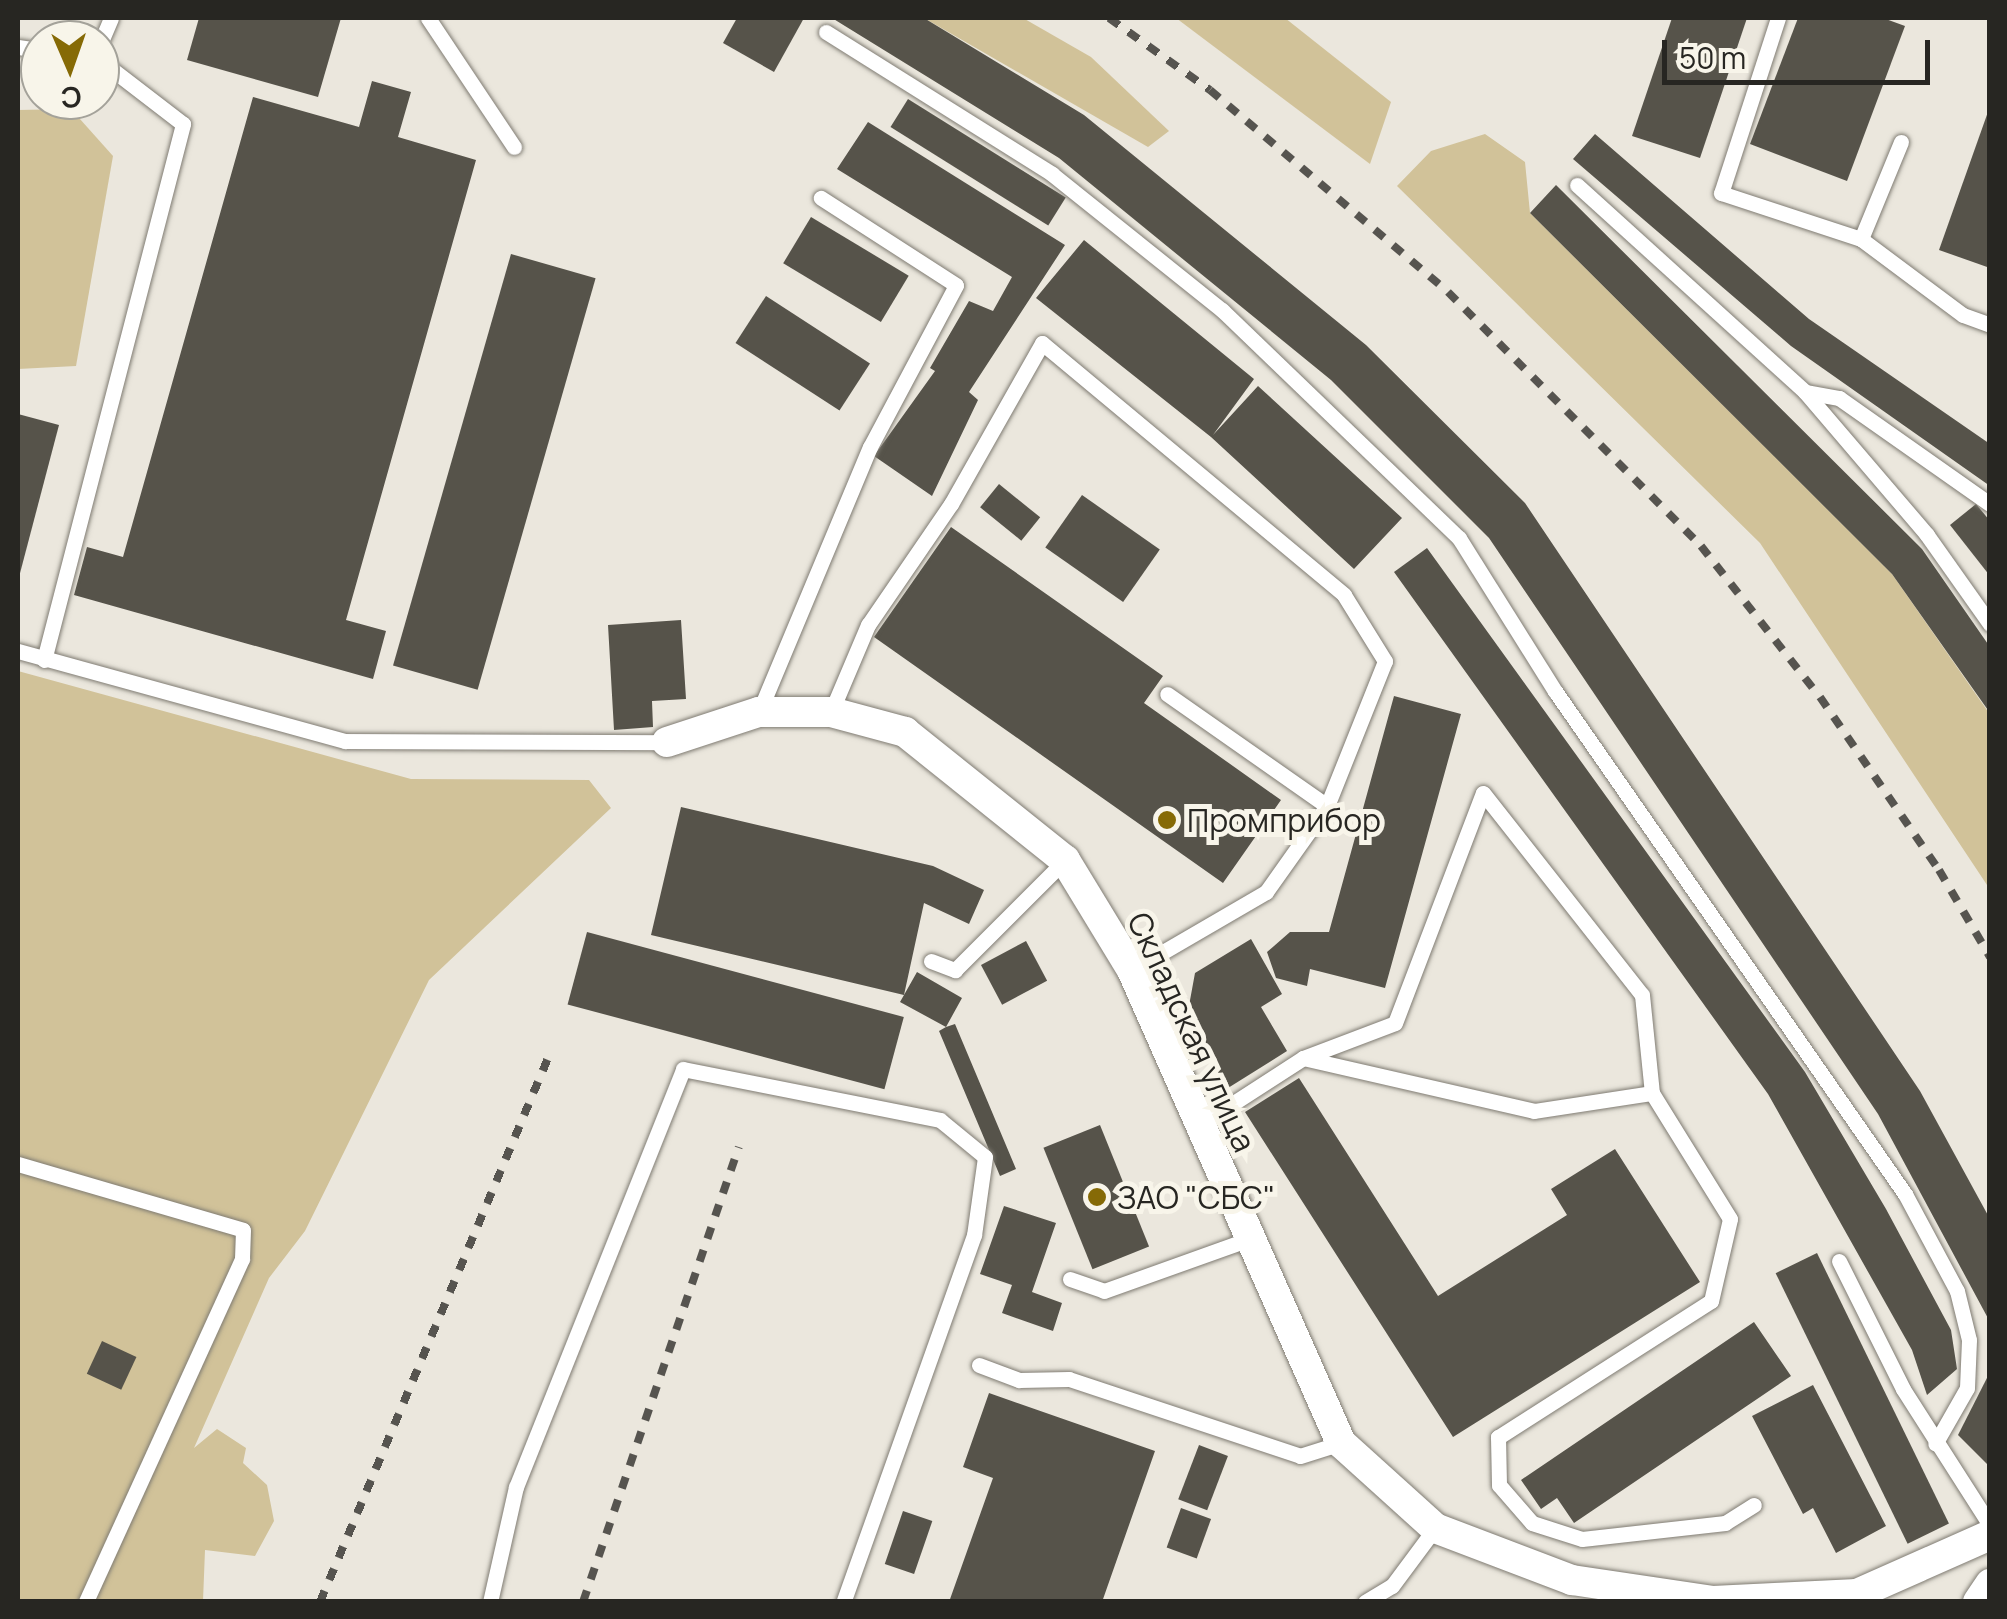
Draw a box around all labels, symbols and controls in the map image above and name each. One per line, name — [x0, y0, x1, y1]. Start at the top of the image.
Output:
north arrow — [20, 20, 120, 120]
scale bar — [1667, 20, 1934, 82]
text: 50 m — [1679, 37, 1746, 78]
text: С — [60, 79, 82, 117]
place label: Промприбор — [1187, 801, 1381, 839]
marker: Промприбор — [1156, 809, 1178, 831]
street label: Складская улица — [1120, 906, 1264, 1158]
place label: ЗАО "СБС" — [1117, 1178, 1275, 1216]
marker: ЗАО "СБС" — [1086, 1186, 1108, 1208]

